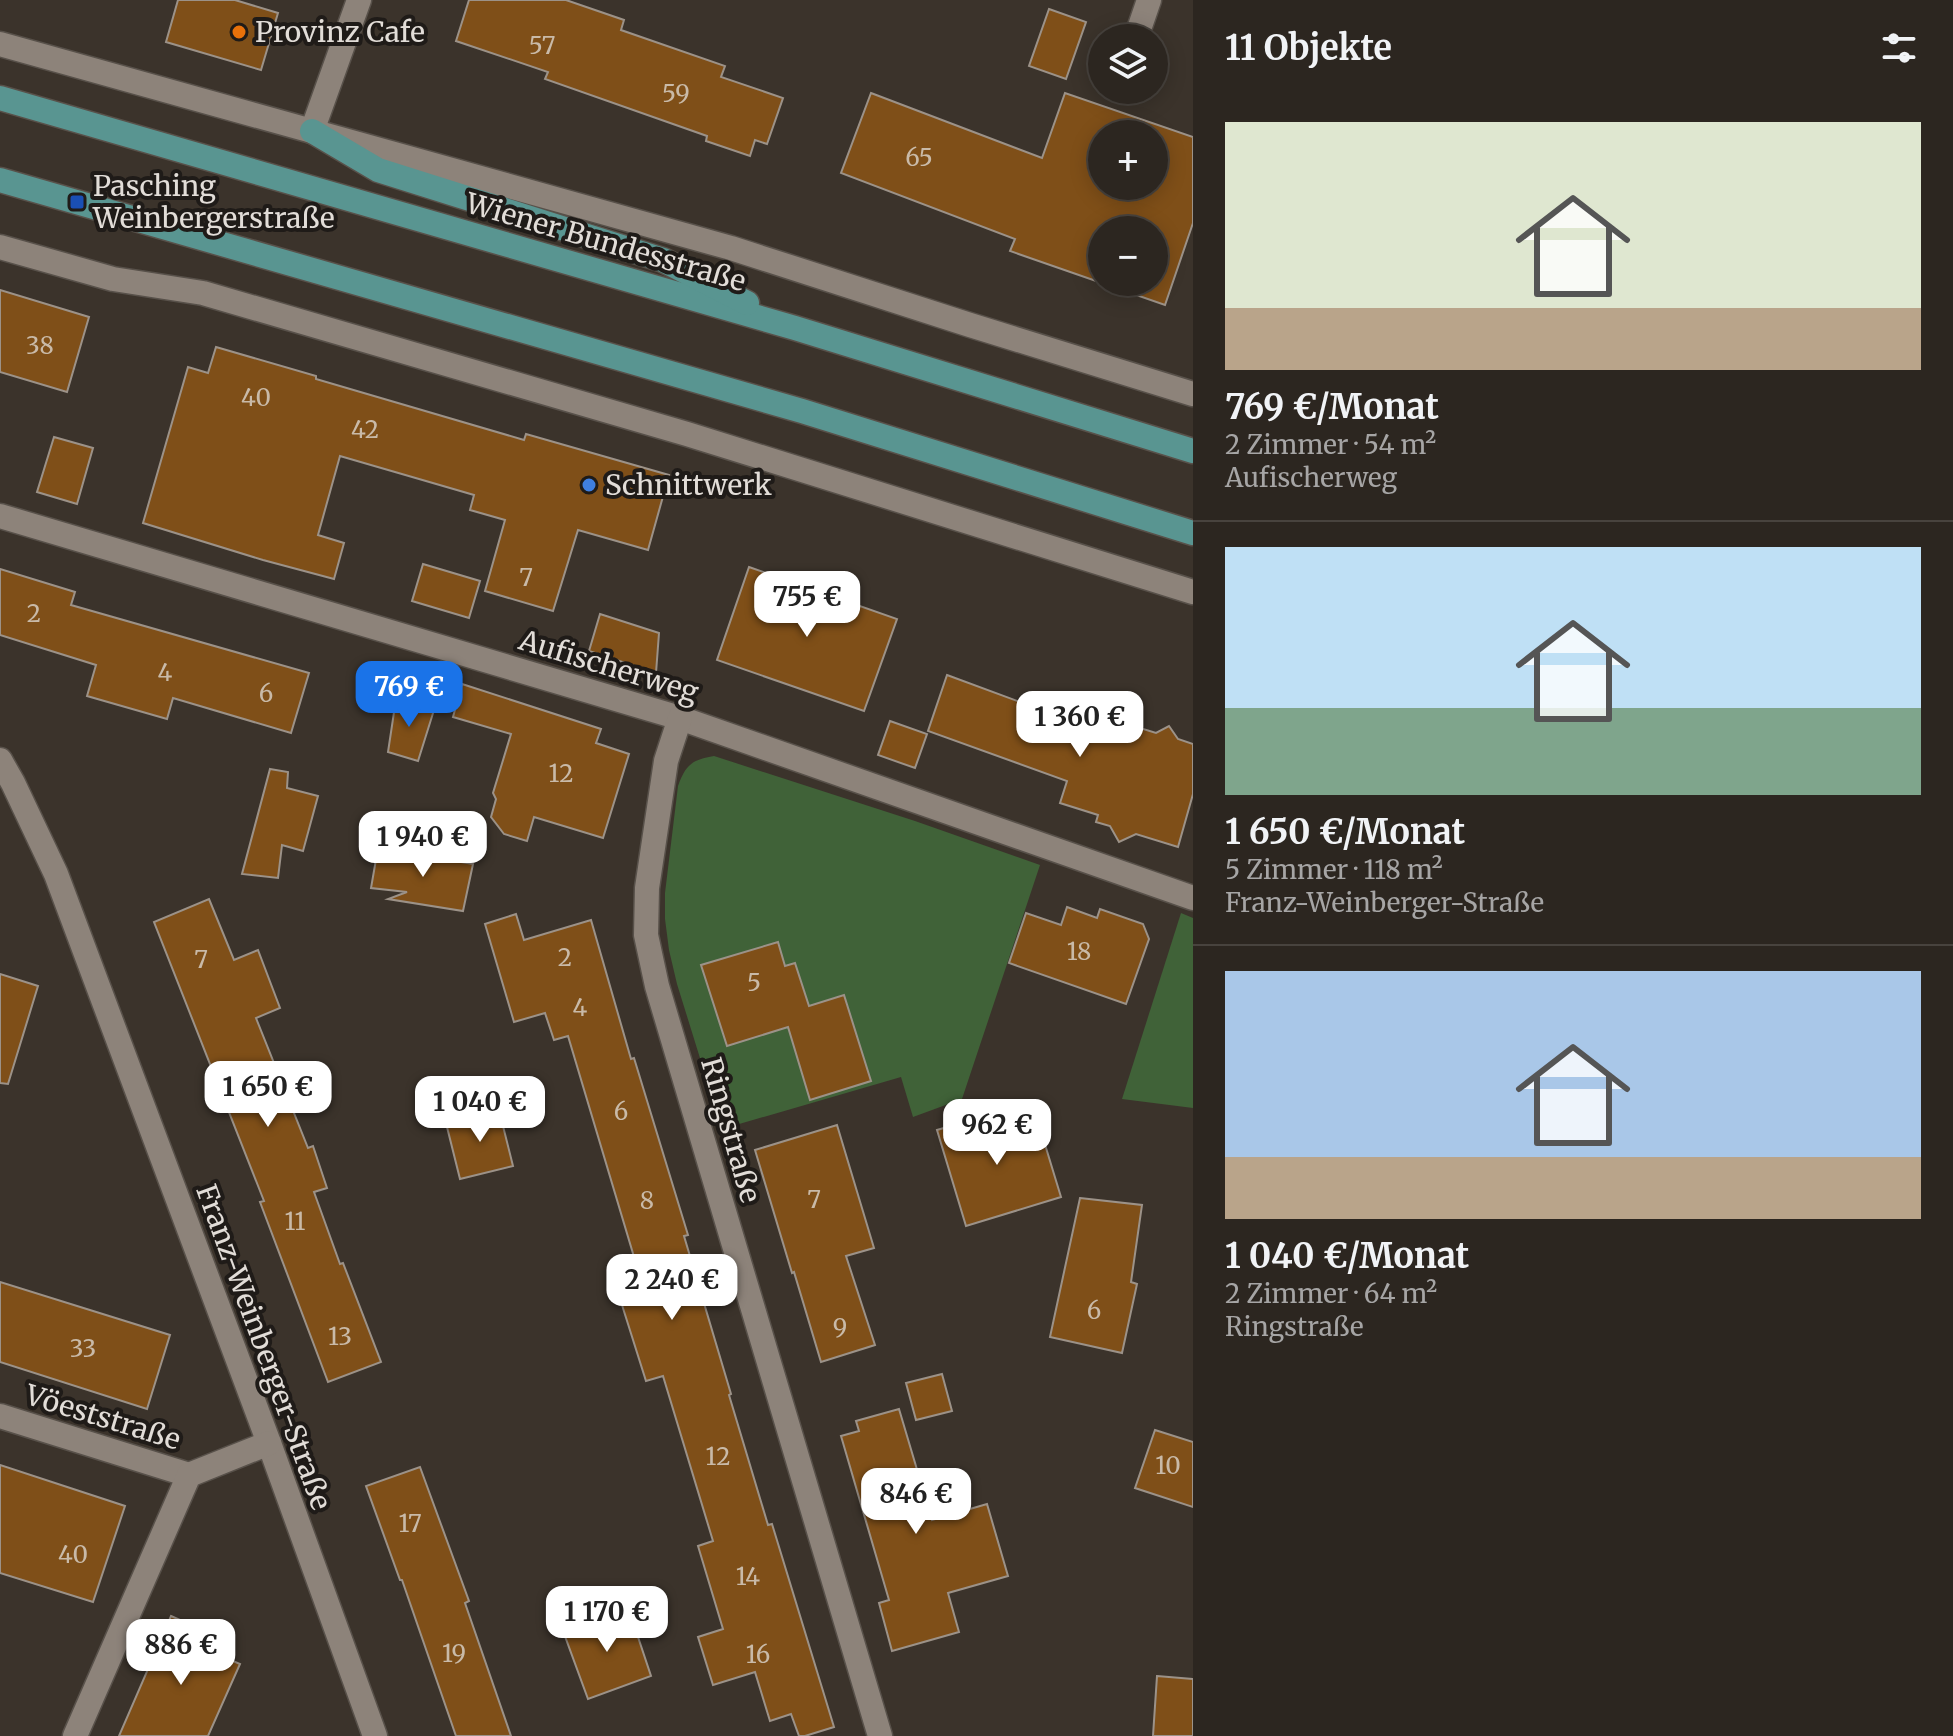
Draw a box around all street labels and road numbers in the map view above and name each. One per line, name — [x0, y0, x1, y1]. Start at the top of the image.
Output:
street label: Wiener Bundesstraße — [461, 185, 750, 299]
street label: Aufischerweg — [514, 621, 703, 710]
street label: Ringstraße — [693, 1053, 769, 1207]
street label: Franz-Weinberger-Straße — [188, 1179, 340, 1515]
street label: Vöeststraße — [20, 1376, 185, 1458]

